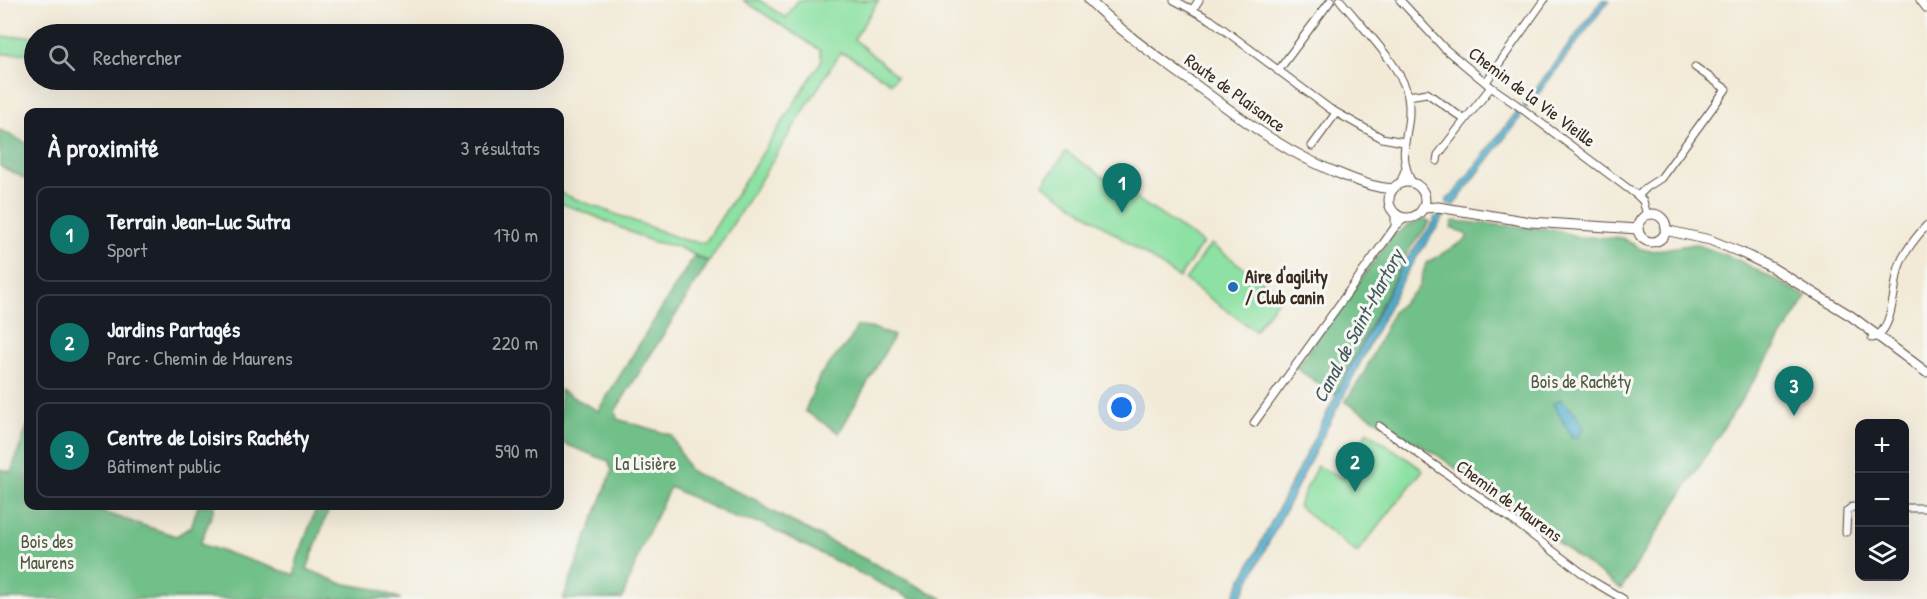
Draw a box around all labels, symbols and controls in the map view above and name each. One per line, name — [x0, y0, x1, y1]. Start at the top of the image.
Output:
search box — [24, 24, 564, 90]
icon: search — [45, 41, 78, 74]
street label: Chemin de la Vie Vieille — [1464, 41, 1601, 153]
text: Rechercher — [93, 42, 182, 72]
street label: Route de Plaisance — [1180, 47, 1291, 138]
text: À proximité — [48, 130, 159, 165]
text: 3 résultats — [460, 134, 540, 161]
pin: 1 — [1102, 164, 1142, 213]
text: Terrain Jean-Luc Sutra — [107, 206, 290, 236]
text: 1 — [66, 221, 73, 248]
text: 170 m — [494, 221, 538, 248]
text: Sport — [107, 236, 147, 263]
water label: Canal de Saint-Martory — [1306, 242, 1411, 408]
place label: Aire d'agility / Club canin — [1245, 264, 1328, 310]
marker: Aire d'agility / Club canin — [1226, 280, 1240, 294]
text: Jardins Partagés — [107, 314, 240, 344]
text: 2 — [65, 329, 74, 356]
text: 220 m — [492, 329, 538, 356]
text: Parc · Chemin de Maurens — [107, 344, 293, 371]
pin: 3 — [1774, 366, 1814, 416]
park label: Bois de Rachéty — [1531, 369, 1632, 394]
your location — [1107, 393, 1136, 422]
map controls — [1855, 419, 1909, 581]
button: + — [1855, 419, 1909, 473]
text: Centre de Loisirs Rachéty — [107, 422, 309, 452]
text: 3 — [65, 437, 74, 464]
text: 590 m — [495, 437, 538, 464]
pin: 2 — [1336, 442, 1374, 492]
park label: La Lisière — [616, 451, 676, 476]
text: Bâtiment public — [107, 452, 221, 479]
street label: Chemin de Maurens — [1451, 454, 1567, 548]
button: − — [1855, 473, 1909, 527]
button: layers — [1855, 527, 1909, 581]
park label: Bois des Maurens — [20, 529, 74, 575]

